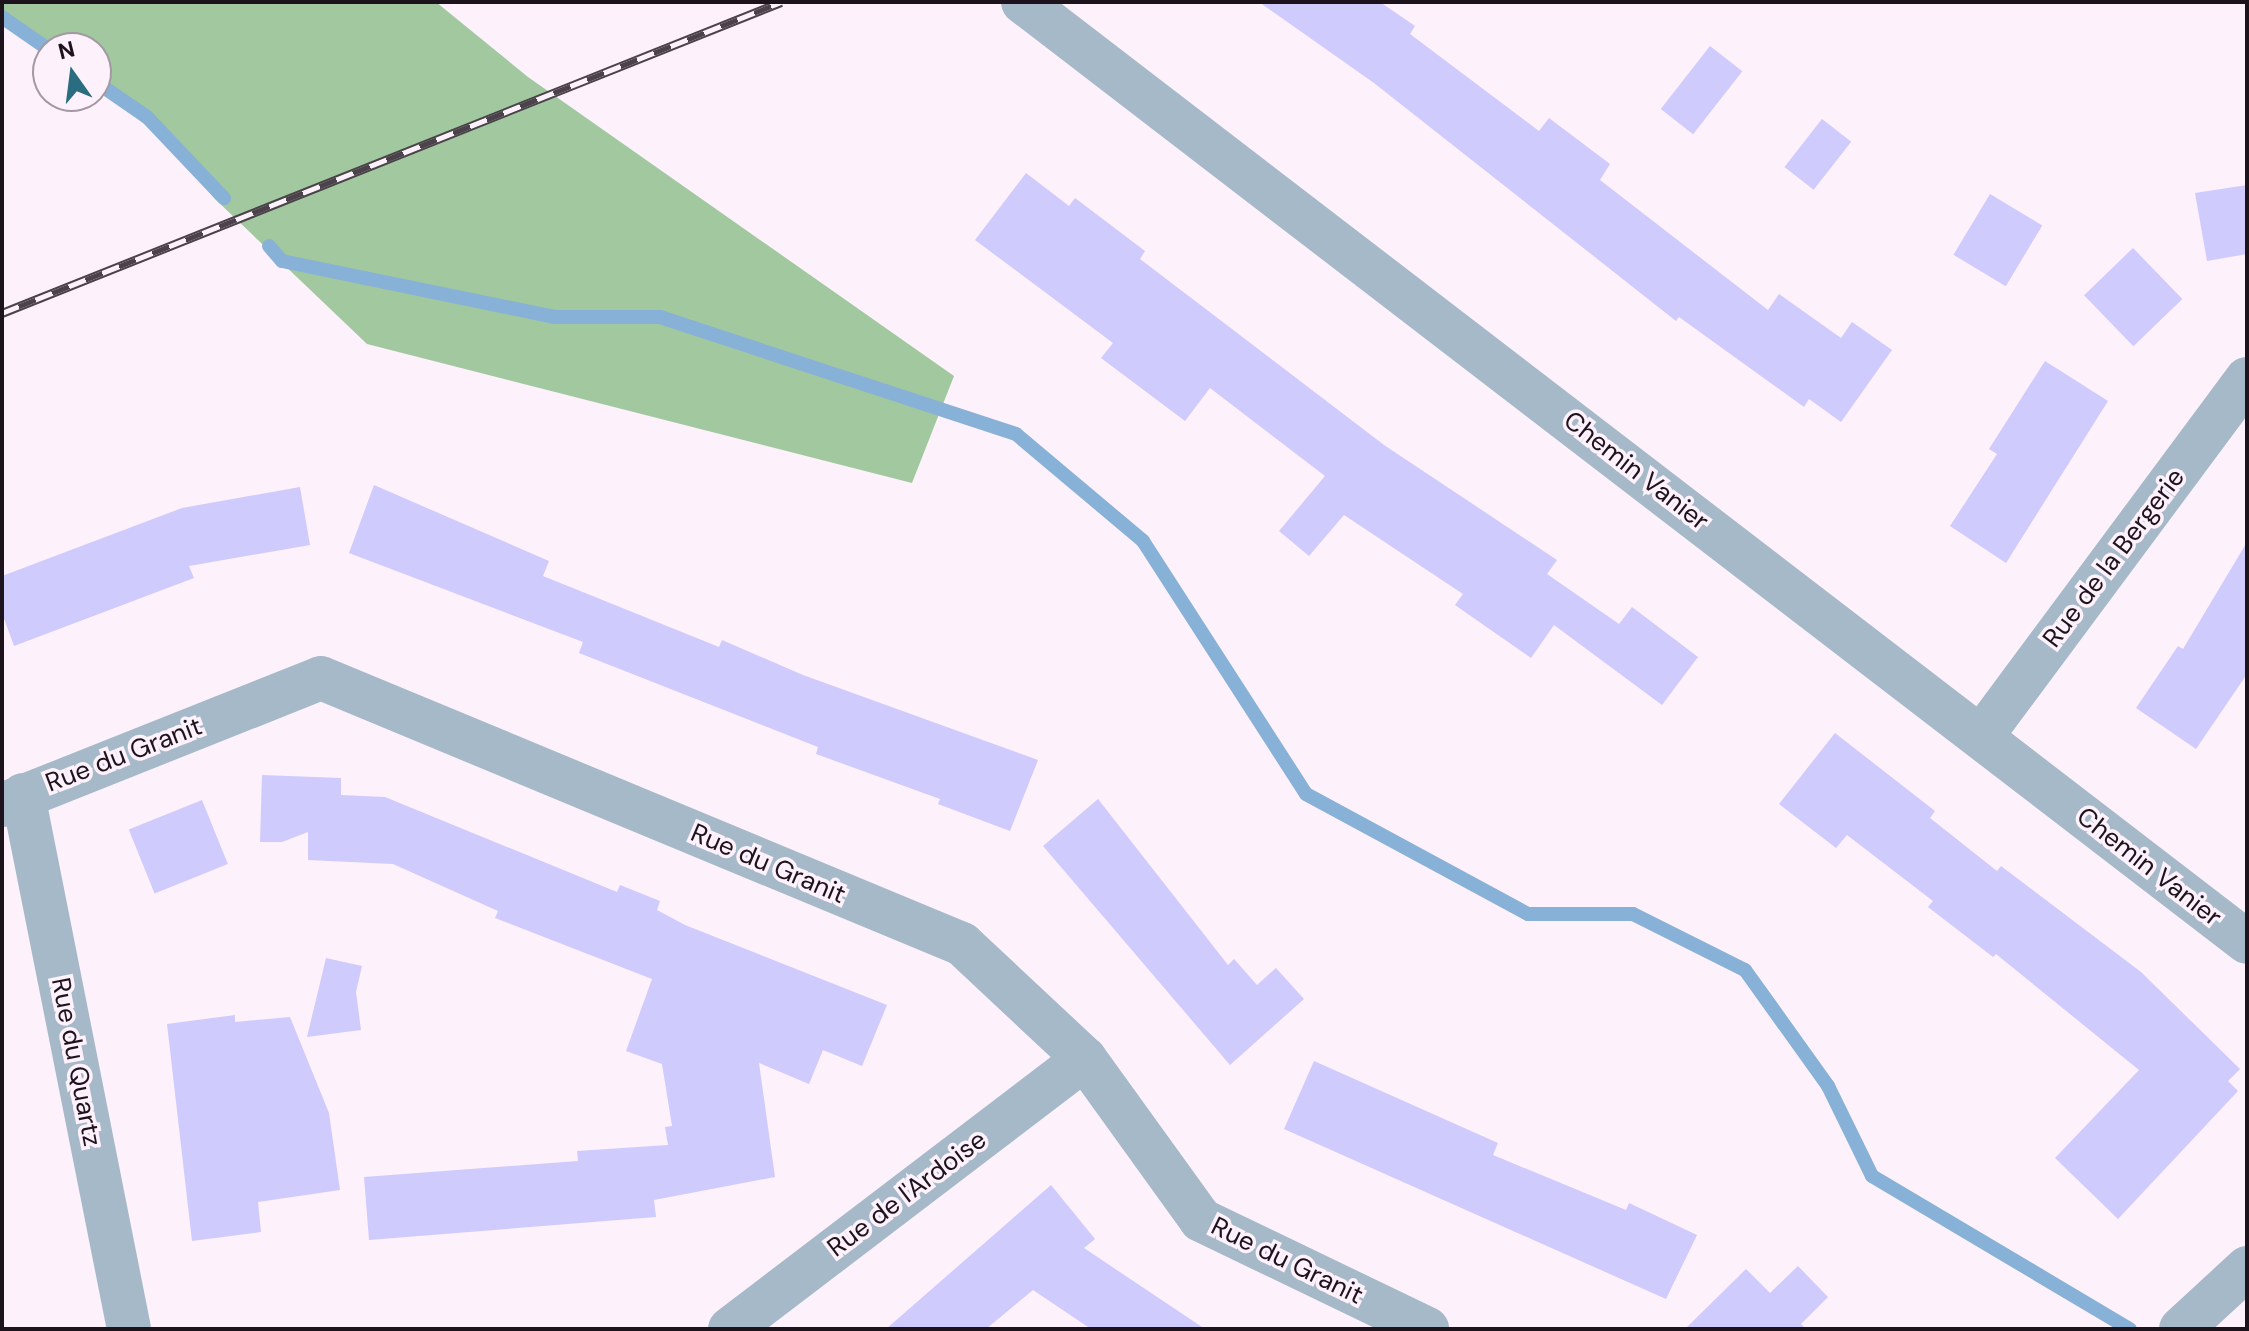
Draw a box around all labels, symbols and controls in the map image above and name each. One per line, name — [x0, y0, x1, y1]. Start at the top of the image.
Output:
north arrow — [32, 32, 112, 112]
text: N — [55, 34, 78, 66]
street label: Chemin Vanier — [1557, 405, 1715, 537]
street label: Rue de la Bergerie — [2037, 462, 2191, 654]
street label: Rue du Granit — [41, 711, 207, 799]
street label: Chemin Vanier — [2070, 801, 2228, 933]
street label: Rue du Granit — [686, 817, 850, 911]
street label: Rue du Quartz — [44, 975, 108, 1149]
street label: Rue de l'Ardoise — [822, 1124, 992, 1264]
street label: Rue du Granit — [1206, 1211, 1368, 1311]

